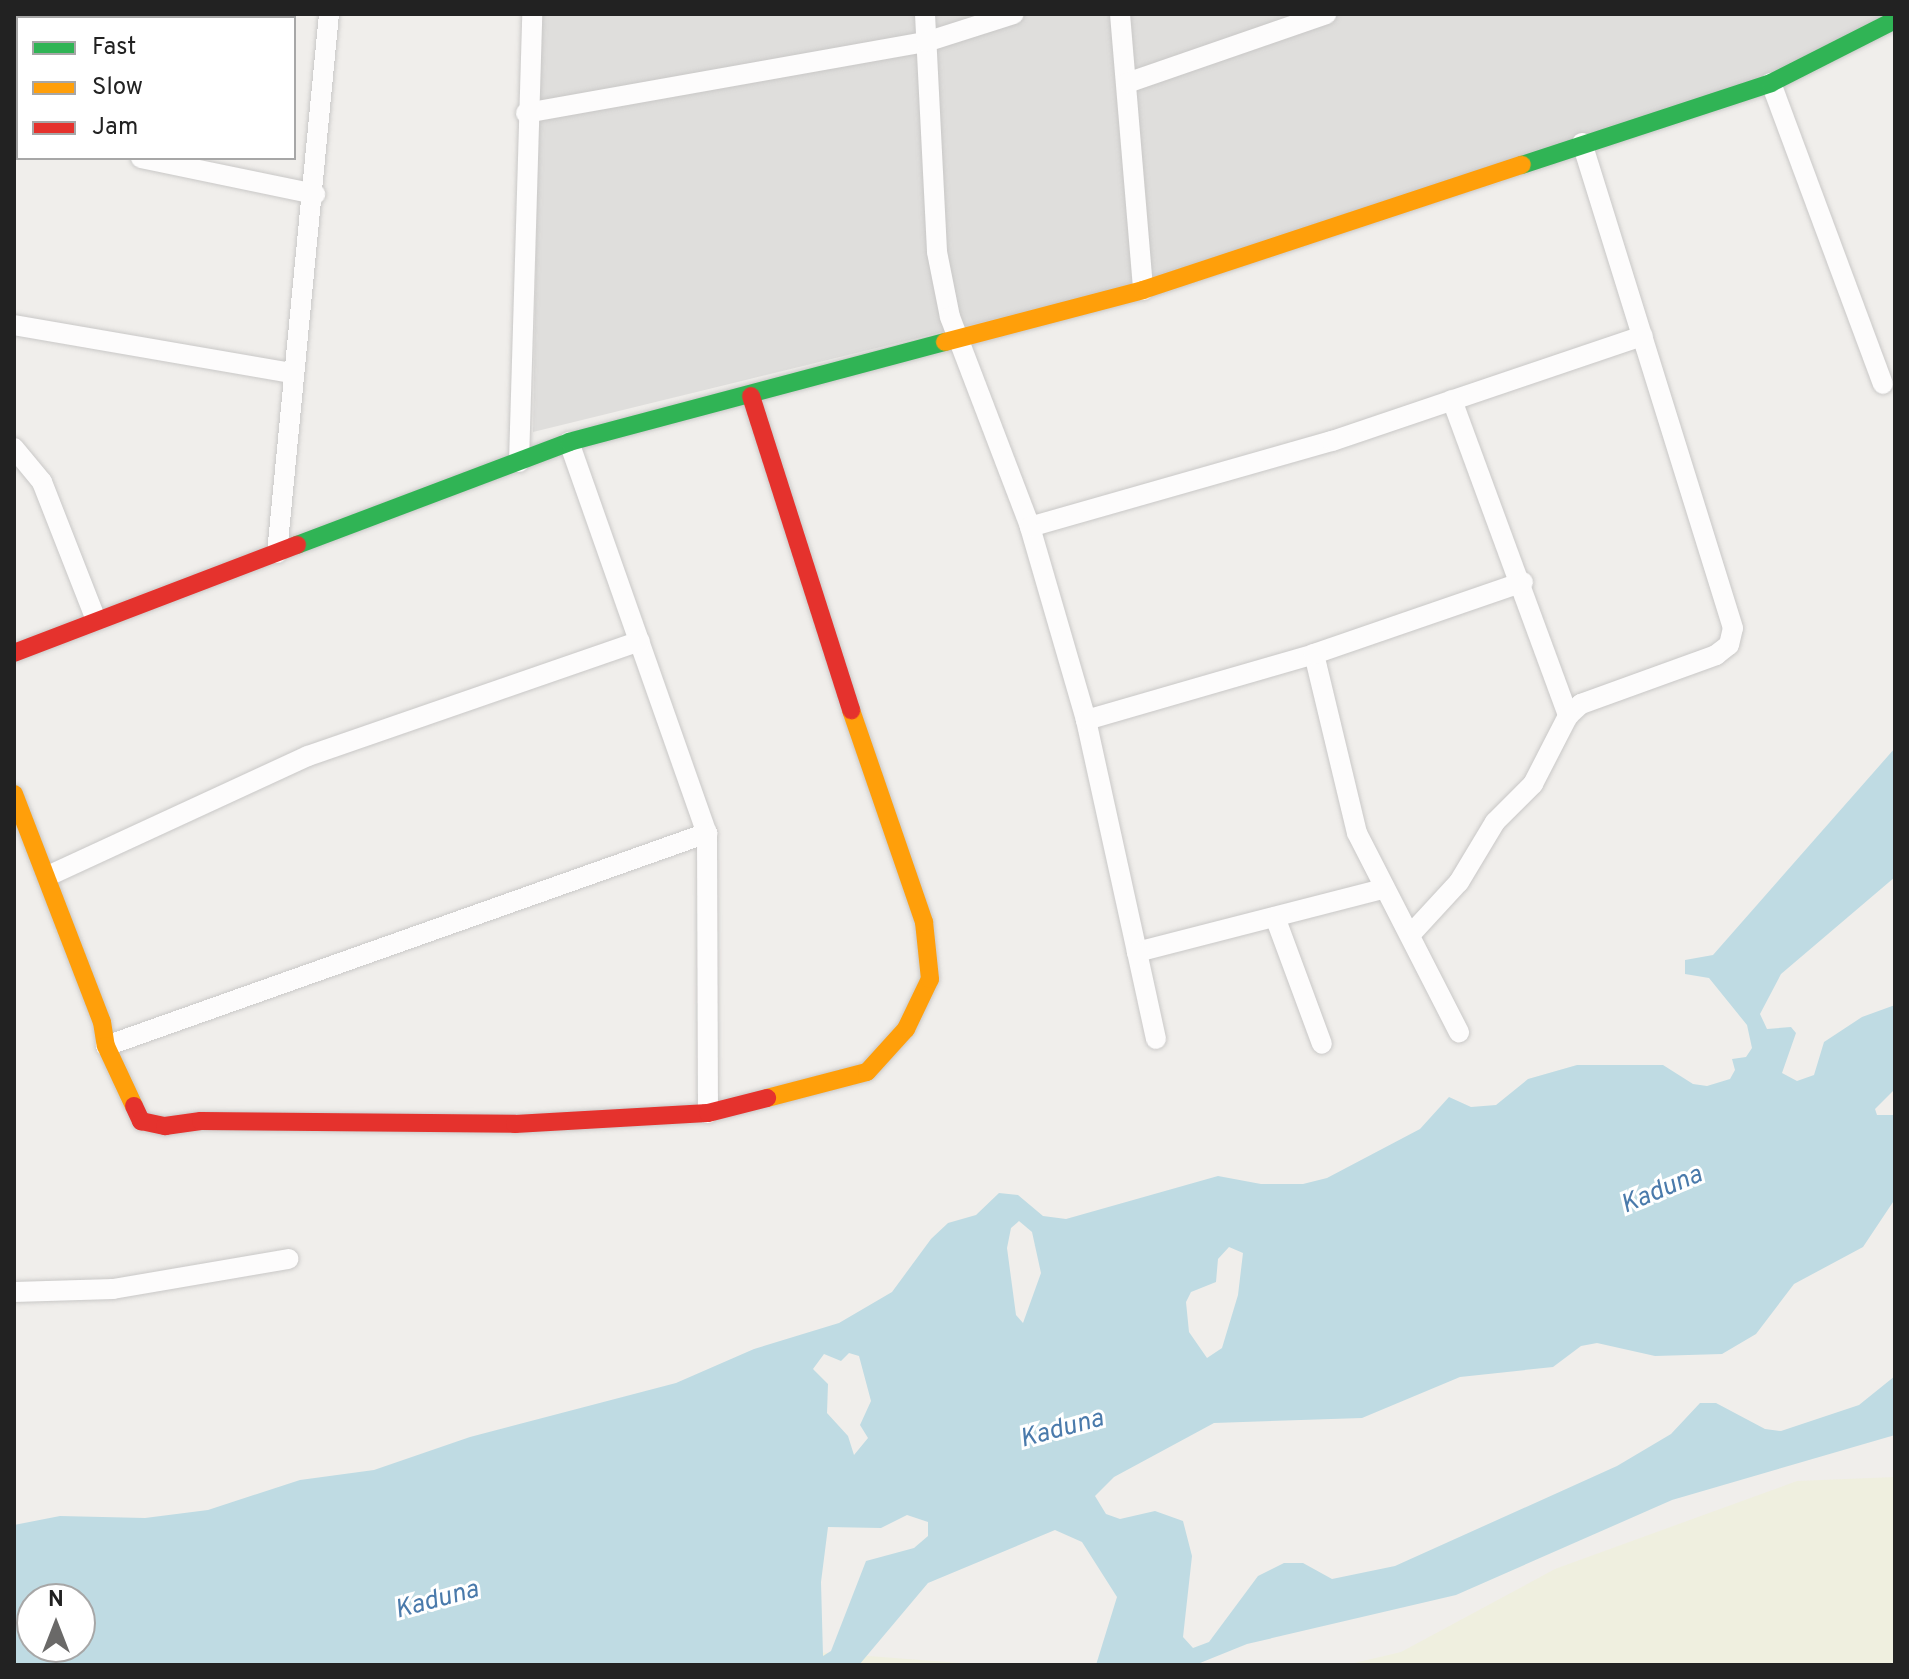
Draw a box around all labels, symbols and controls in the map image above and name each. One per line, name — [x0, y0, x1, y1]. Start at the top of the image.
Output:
legend — [16, 16, 296, 160]
text: Fast — [92, 33, 136, 63]
text: Slow — [92, 73, 143, 103]
text: Jam — [92, 113, 138, 143]
water label: Kaduna — [1617, 1160, 1707, 1222]
water label: Kaduna — [1017, 1404, 1107, 1456]
water label: Kaduna — [392, 1575, 482, 1627]
north arrow — [16, 1583, 96, 1663]
text: N — [48, 1587, 64, 1614]

